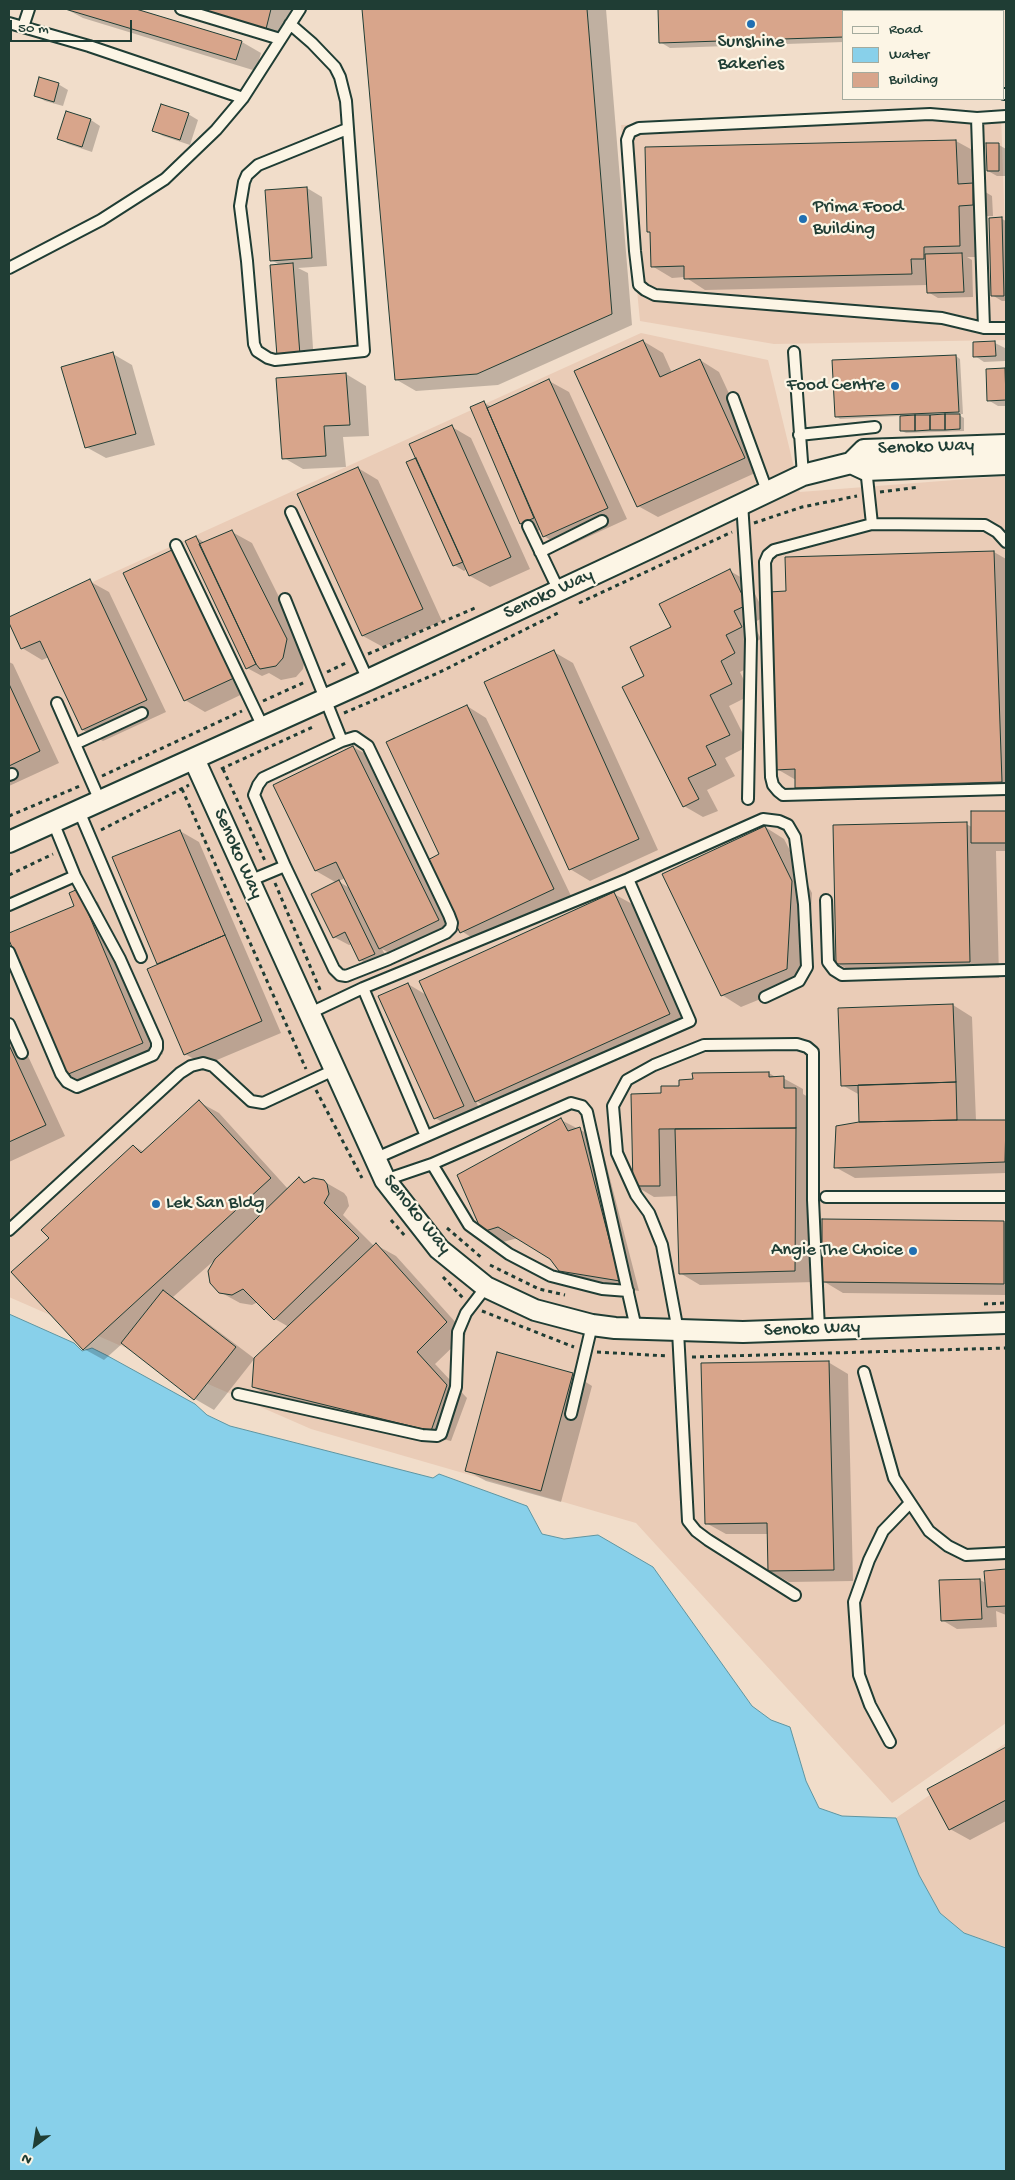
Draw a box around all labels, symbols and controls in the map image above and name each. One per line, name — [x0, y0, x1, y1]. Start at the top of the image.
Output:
scale bar — [12, 10, 135, 42]
legend — [842, 10, 1005, 100]
marker: Sunshine Bakeries — [745, 18, 757, 30]
text: 50 m — [18, 20, 49, 38]
text: Road — [889, 21, 922, 39]
place label: Sunshine Bakeries — [718, 32, 784, 76]
text: Water — [889, 46, 929, 64]
text: Building — [889, 71, 938, 89]
place label: Prima Food Building — [813, 197, 903, 241]
marker: Prima Food Building — [797, 213, 809, 225]
place label: Food Centre — [786, 375, 885, 397]
marker: Food Centre — [889, 380, 901, 392]
street label: Senoko Way — [877, 435, 975, 461]
street label: Senoko Way — [501, 564, 597, 626]
street label: Senoko Way — [207, 805, 267, 903]
street label: Senoko Way — [377, 1170, 455, 1260]
place label: Lek San Bldg — [166, 1193, 264, 1215]
marker: Lek San Bldg — [150, 1198, 162, 1210]
place label: Angie The Choice — [771, 1240, 903, 1262]
marker: Angie The Choice — [907, 1245, 919, 1257]
street label: Senoko Way — [763, 1317, 861, 1343]
north arrow — [10, 2120, 60, 2170]
text: N — [19, 2149, 35, 2168]

